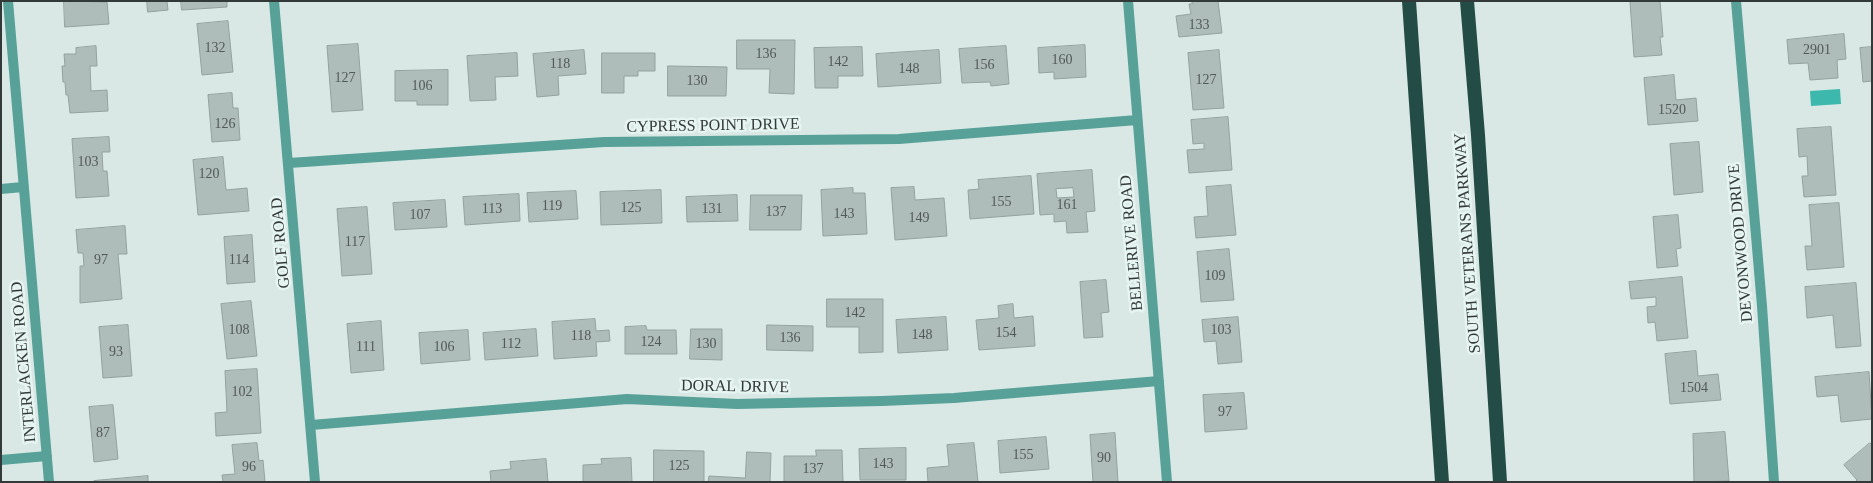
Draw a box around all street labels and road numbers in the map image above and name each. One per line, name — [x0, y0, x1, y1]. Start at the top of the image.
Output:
street label: CYPRESS POINT DRIVE — [626, 115, 800, 137]
street label: SOUTH VETERANS PARKWAY — [1451, 132, 1485, 354]
street label: DEVONWOOD DRIVE — [1725, 163, 1757, 323]
street label: BELLERIVE ROAD — [1116, 174, 1148, 312]
street label: GOLF ROAD — [267, 197, 295, 289]
street label: INTERLACKEN ROAD — [7, 281, 41, 443]
street label: DORAL DRIVE — [681, 376, 789, 398]

